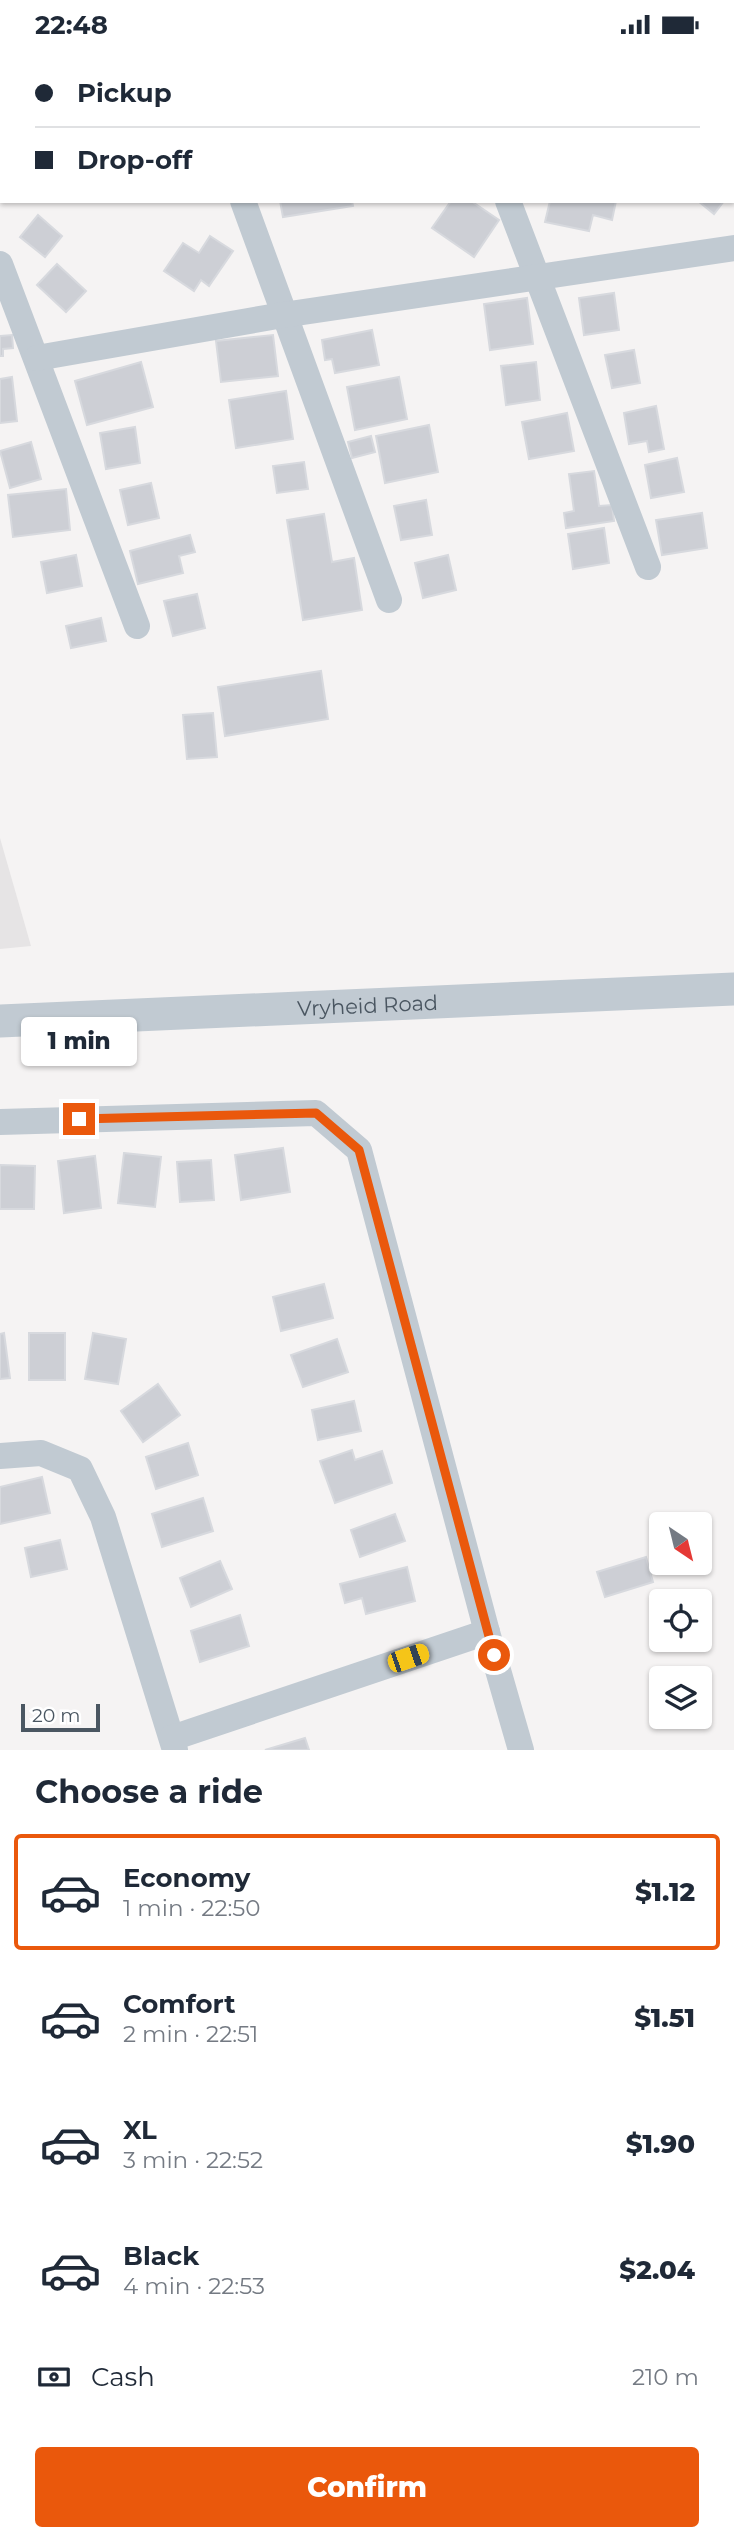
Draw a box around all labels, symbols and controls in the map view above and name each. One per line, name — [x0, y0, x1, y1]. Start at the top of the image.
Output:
text: 22:48 — [35, 9, 108, 41]
text: Pickup — [77, 77, 172, 109]
text: Drop-off — [77, 144, 192, 176]
street label: Vryheid Road — [297, 989, 439, 1021]
callout: 1 min — [21, 1017, 137, 1067]
text: 1 min — [47, 1027, 111, 1055]
route end — [63, 1103, 95, 1135]
north arrow — [649, 1512, 712, 1575]
map controls — [649, 1512, 712, 1729]
button: locate — [649, 1589, 712, 1652]
route start — [478, 1639, 510, 1671]
car — [385, 1641, 432, 1675]
button: layers — [649, 1666, 712, 1729]
scale bar — [21, 1701, 100, 1733]
text: 20 m — [32, 1704, 80, 1727]
text: Choose a ride — [35, 1772, 263, 1811]
icon: car — [39, 1861, 102, 1924]
text: Economy — [123, 1862, 250, 1894]
text: $1.12 — [635, 1876, 695, 1908]
text: 1 min · 22:50 — [123, 1894, 261, 1922]
icon: car — [39, 1987, 102, 2050]
text: Comfort — [123, 1988, 235, 2020]
text: $1.51 — [634, 2002, 695, 2034]
text: 2 min · 22:51 — [123, 2020, 258, 2048]
icon: car — [39, 2113, 102, 2176]
text: XL — [123, 2114, 157, 2146]
text: $1.90 — [626, 2128, 695, 2160]
text: 3 min · 22:52 — [123, 2146, 263, 2174]
icon: car — [39, 2239, 102, 2302]
text: Black — [123, 2240, 199, 2272]
text: $2.04 — [619, 2254, 695, 2286]
text: 4 min · 22:53 — [123, 2272, 265, 2300]
icon: cash — [35, 2358, 73, 2396]
text: Cash — [91, 2361, 155, 2393]
text: 210 m — [632, 2363, 699, 2391]
button: Confirm — [35, 2447, 699, 2527]

